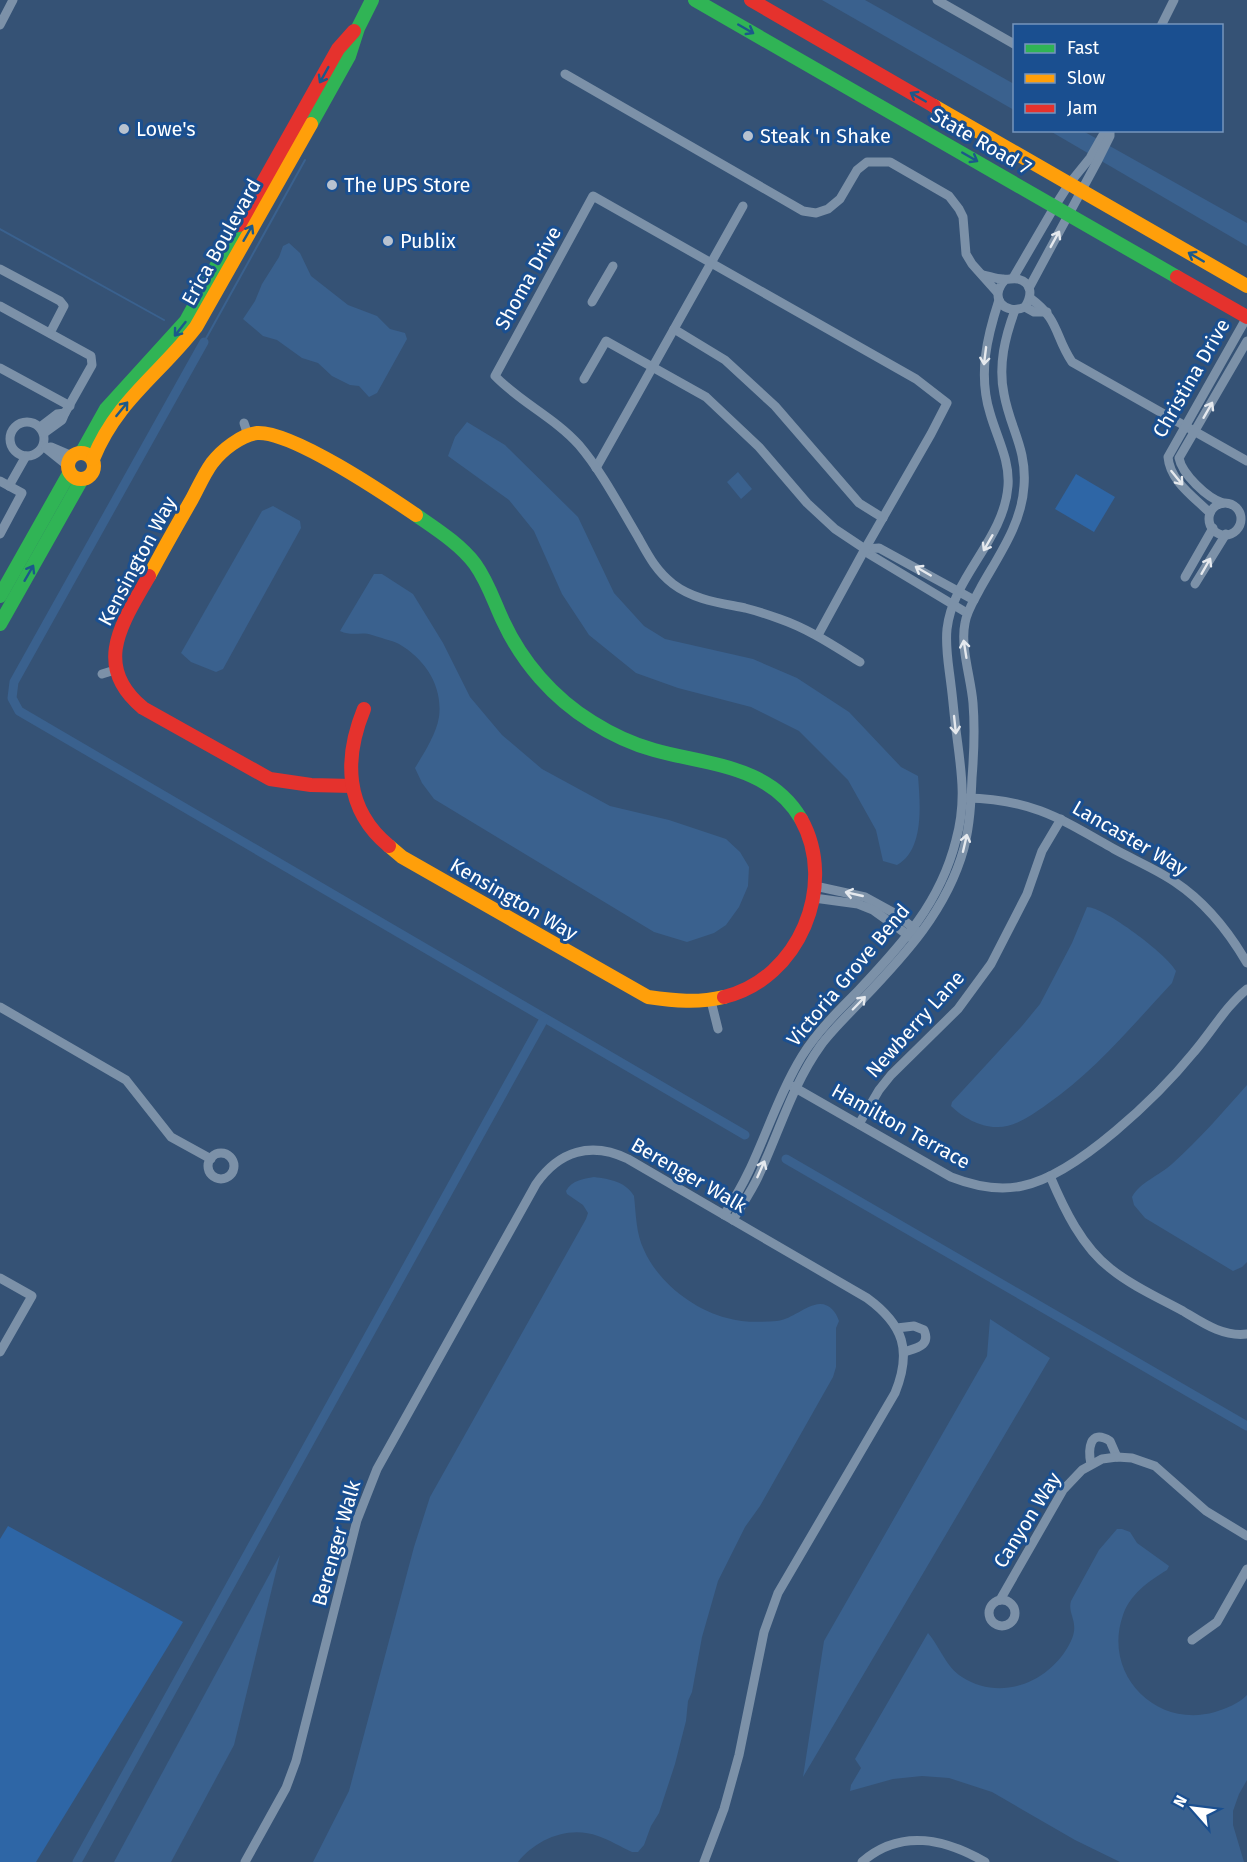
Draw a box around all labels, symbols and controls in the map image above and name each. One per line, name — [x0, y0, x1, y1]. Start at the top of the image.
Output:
one-way arrow — [737, 23, 754, 35]
legend — [1013, 24, 1223, 132]
text: Fast — [1067, 37, 1100, 59]
one-way arrow — [318, 66, 330, 83]
text: Slow — [1067, 67, 1106, 89]
one-way arrow — [910, 90, 927, 102]
text: Jam — [1067, 97, 1098, 119]
street label: State Road 7 — [926, 103, 1036, 180]
place label: Lowe's — [136, 117, 196, 141]
marker: Lowe's — [117, 122, 131, 136]
place label: Steak 'n Shake — [760, 124, 891, 148]
marker: Steak 'n Shake — [741, 129, 755, 143]
one-way arrow — [961, 151, 978, 163]
place label: The UPS Store — [344, 173, 470, 197]
street label: Erica Boulevard — [176, 175, 266, 309]
marker: The UPS Store — [325, 178, 339, 192]
street label: Shoma Drive — [490, 222, 566, 334]
one-way arrow — [242, 225, 254, 242]
place label: Publix — [400, 229, 456, 253]
one-way arrow — [1050, 231, 1061, 249]
marker: Publix — [381, 234, 395, 248]
one-way arrow — [1188, 251, 1205, 263]
street label: Christina Drive — [1147, 314, 1235, 442]
one-way arrow — [173, 320, 186, 336]
one-way arrow — [979, 346, 990, 366]
one-way arrow — [115, 402, 129, 417]
one-way arrow — [1202, 402, 1214, 419]
one-way arrow — [1170, 470, 1183, 486]
street label: Kensington Way — [93, 492, 181, 630]
one-way arrow — [981, 534, 993, 551]
one-way arrow — [1200, 558, 1212, 575]
one-way arrow — [23, 565, 35, 582]
one-way arrow — [915, 565, 932, 577]
one-way arrow — [960, 640, 971, 659]
one-way arrow — [950, 715, 961, 734]
street label: Lancaster Way — [1068, 795, 1192, 881]
one-way arrow — [960, 833, 971, 853]
street label: Kensington Way — [446, 853, 582, 945]
one-way arrow — [844, 888, 864, 899]
street label: Victoria Grove Bend — [781, 899, 915, 1051]
street label: Newberry Lane — [861, 966, 969, 1082]
one-way arrow — [852, 995, 867, 1010]
street label: Hamilton Terrace — [828, 1078, 974, 1174]
street label: Berenger Walk — [627, 1132, 752, 1218]
one-way arrow — [756, 1160, 767, 1179]
street label: Canyon Way — [988, 1468, 1066, 1572]
street label: Berenger Walk — [307, 1477, 366, 1609]
north arrow — [1163, 1778, 1223, 1838]
text: N — [1169, 1792, 1191, 1810]

